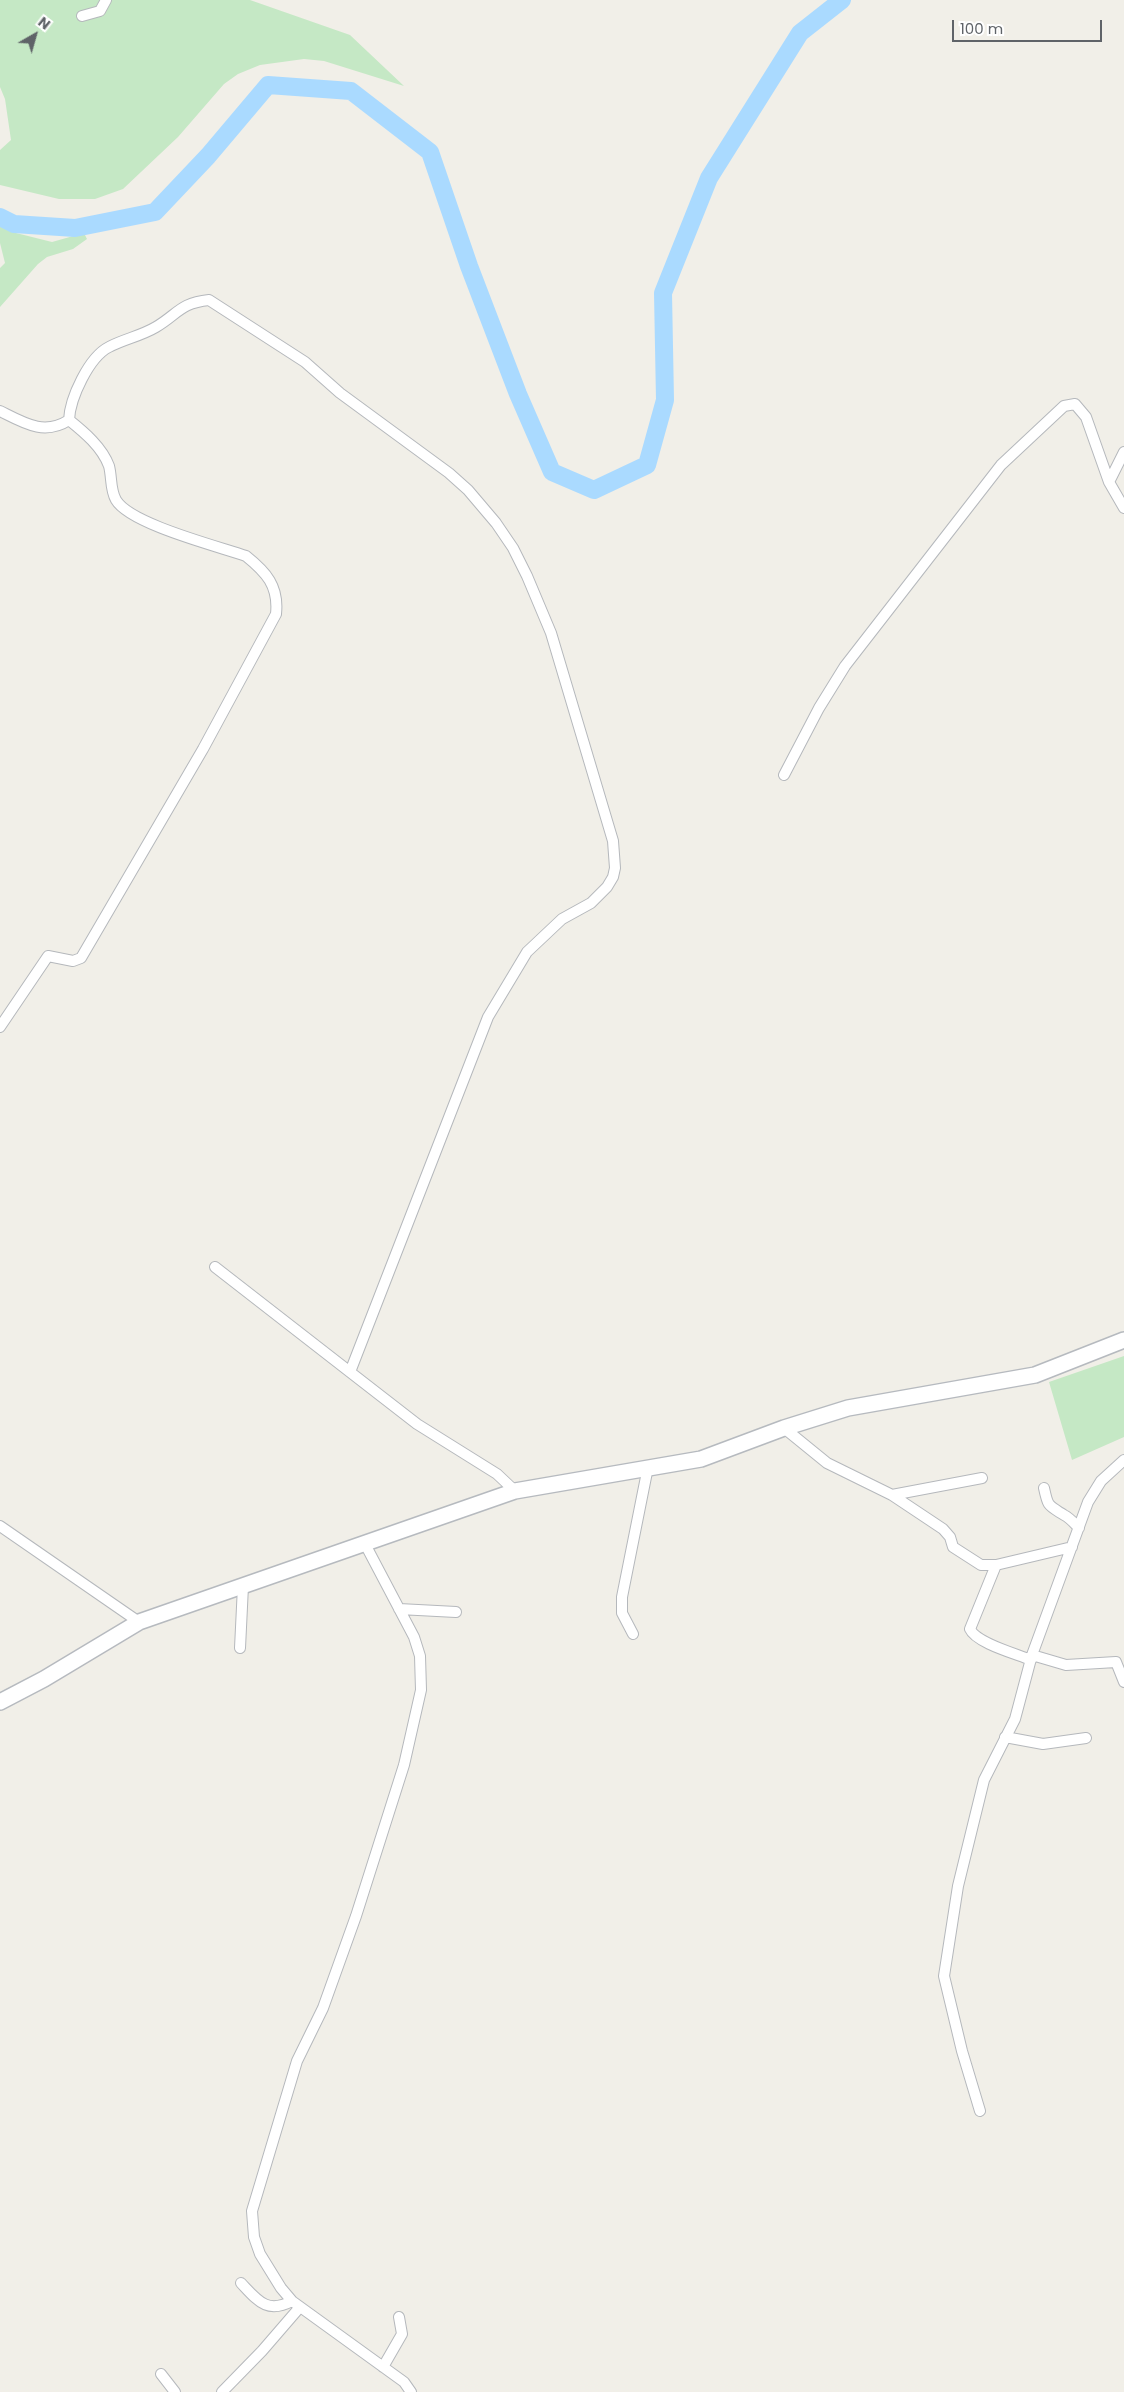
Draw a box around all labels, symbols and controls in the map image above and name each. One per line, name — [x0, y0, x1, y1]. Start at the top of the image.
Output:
north arrow — [10, 10, 60, 60]
scale bar — [954, 10, 1104, 42]
text: N — [34, 12, 55, 34]
text: 100 m — [960, 18, 1003, 39]

